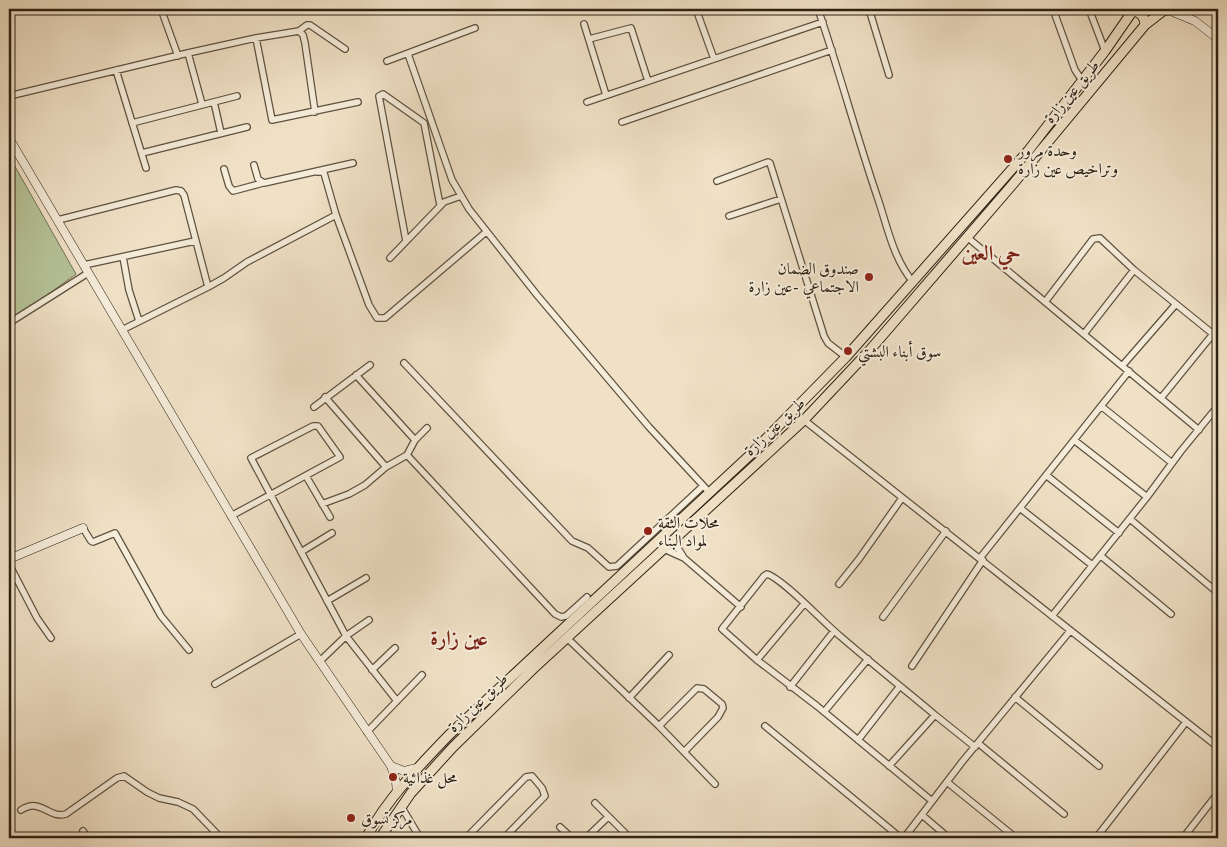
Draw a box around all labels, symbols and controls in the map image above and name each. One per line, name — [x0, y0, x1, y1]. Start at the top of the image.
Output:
street label: طريق عين زارة — [1040, 56, 1104, 127]
place label: وحدة مرور وتراخيص عين زارة — [1016, 141, 1118, 179]
marker: وحدة مرور وتراخيص عين زارة — [1002, 153, 1014, 165]
district label: حي العين — [961, 240, 1021, 271]
place label: صندوق الضمان الاجتماعي -عين زارة — [749, 259, 859, 299]
marker: صندوق الضمان الاجتماعي -عين زارة — [863, 271, 875, 283]
place label: سوق أبناء البشتي — [858, 340, 941, 367]
marker: سوق أبناء البشتي — [842, 345, 854, 357]
street label: طريق عين زارة — [740, 393, 809, 460]
place label: محلات الثقة لمواد البناء — [658, 513, 720, 551]
marker: محلات الثقة لمواد البناء — [642, 525, 654, 537]
district label: عين زارة — [430, 625, 488, 652]
street label: طريق عين زارة — [443, 669, 512, 736]
place label: محل غذائية — [403, 768, 458, 789]
marker: محل غذائية — [387, 771, 399, 783]
place label: مركز تسوق — [361, 809, 413, 830]
marker: مركز تسوق — [345, 812, 357, 824]

